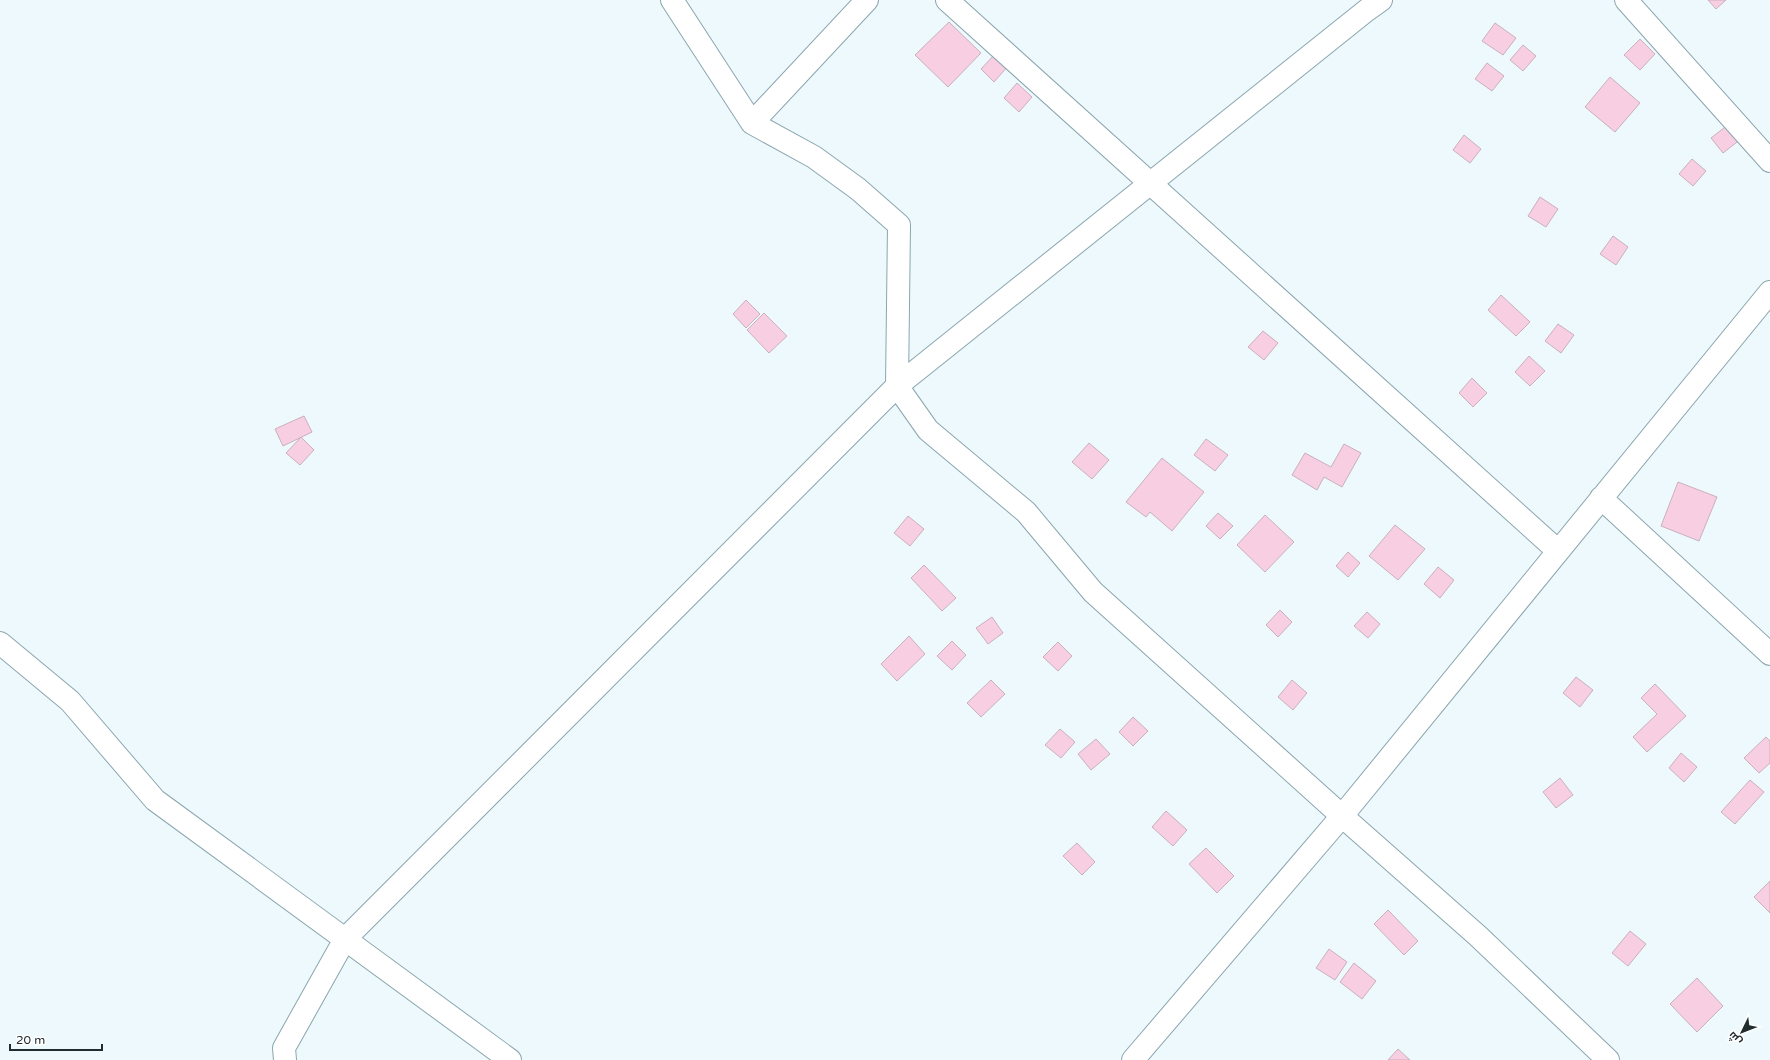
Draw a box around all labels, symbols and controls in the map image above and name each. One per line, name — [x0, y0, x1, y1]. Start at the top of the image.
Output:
north arrow — [1722, 1012, 1762, 1052]
scale bar — [10, 1026, 102, 1052]
text: ش — [1725, 1029, 1745, 1048]
text: 20 m — [16, 1033, 45, 1047]

